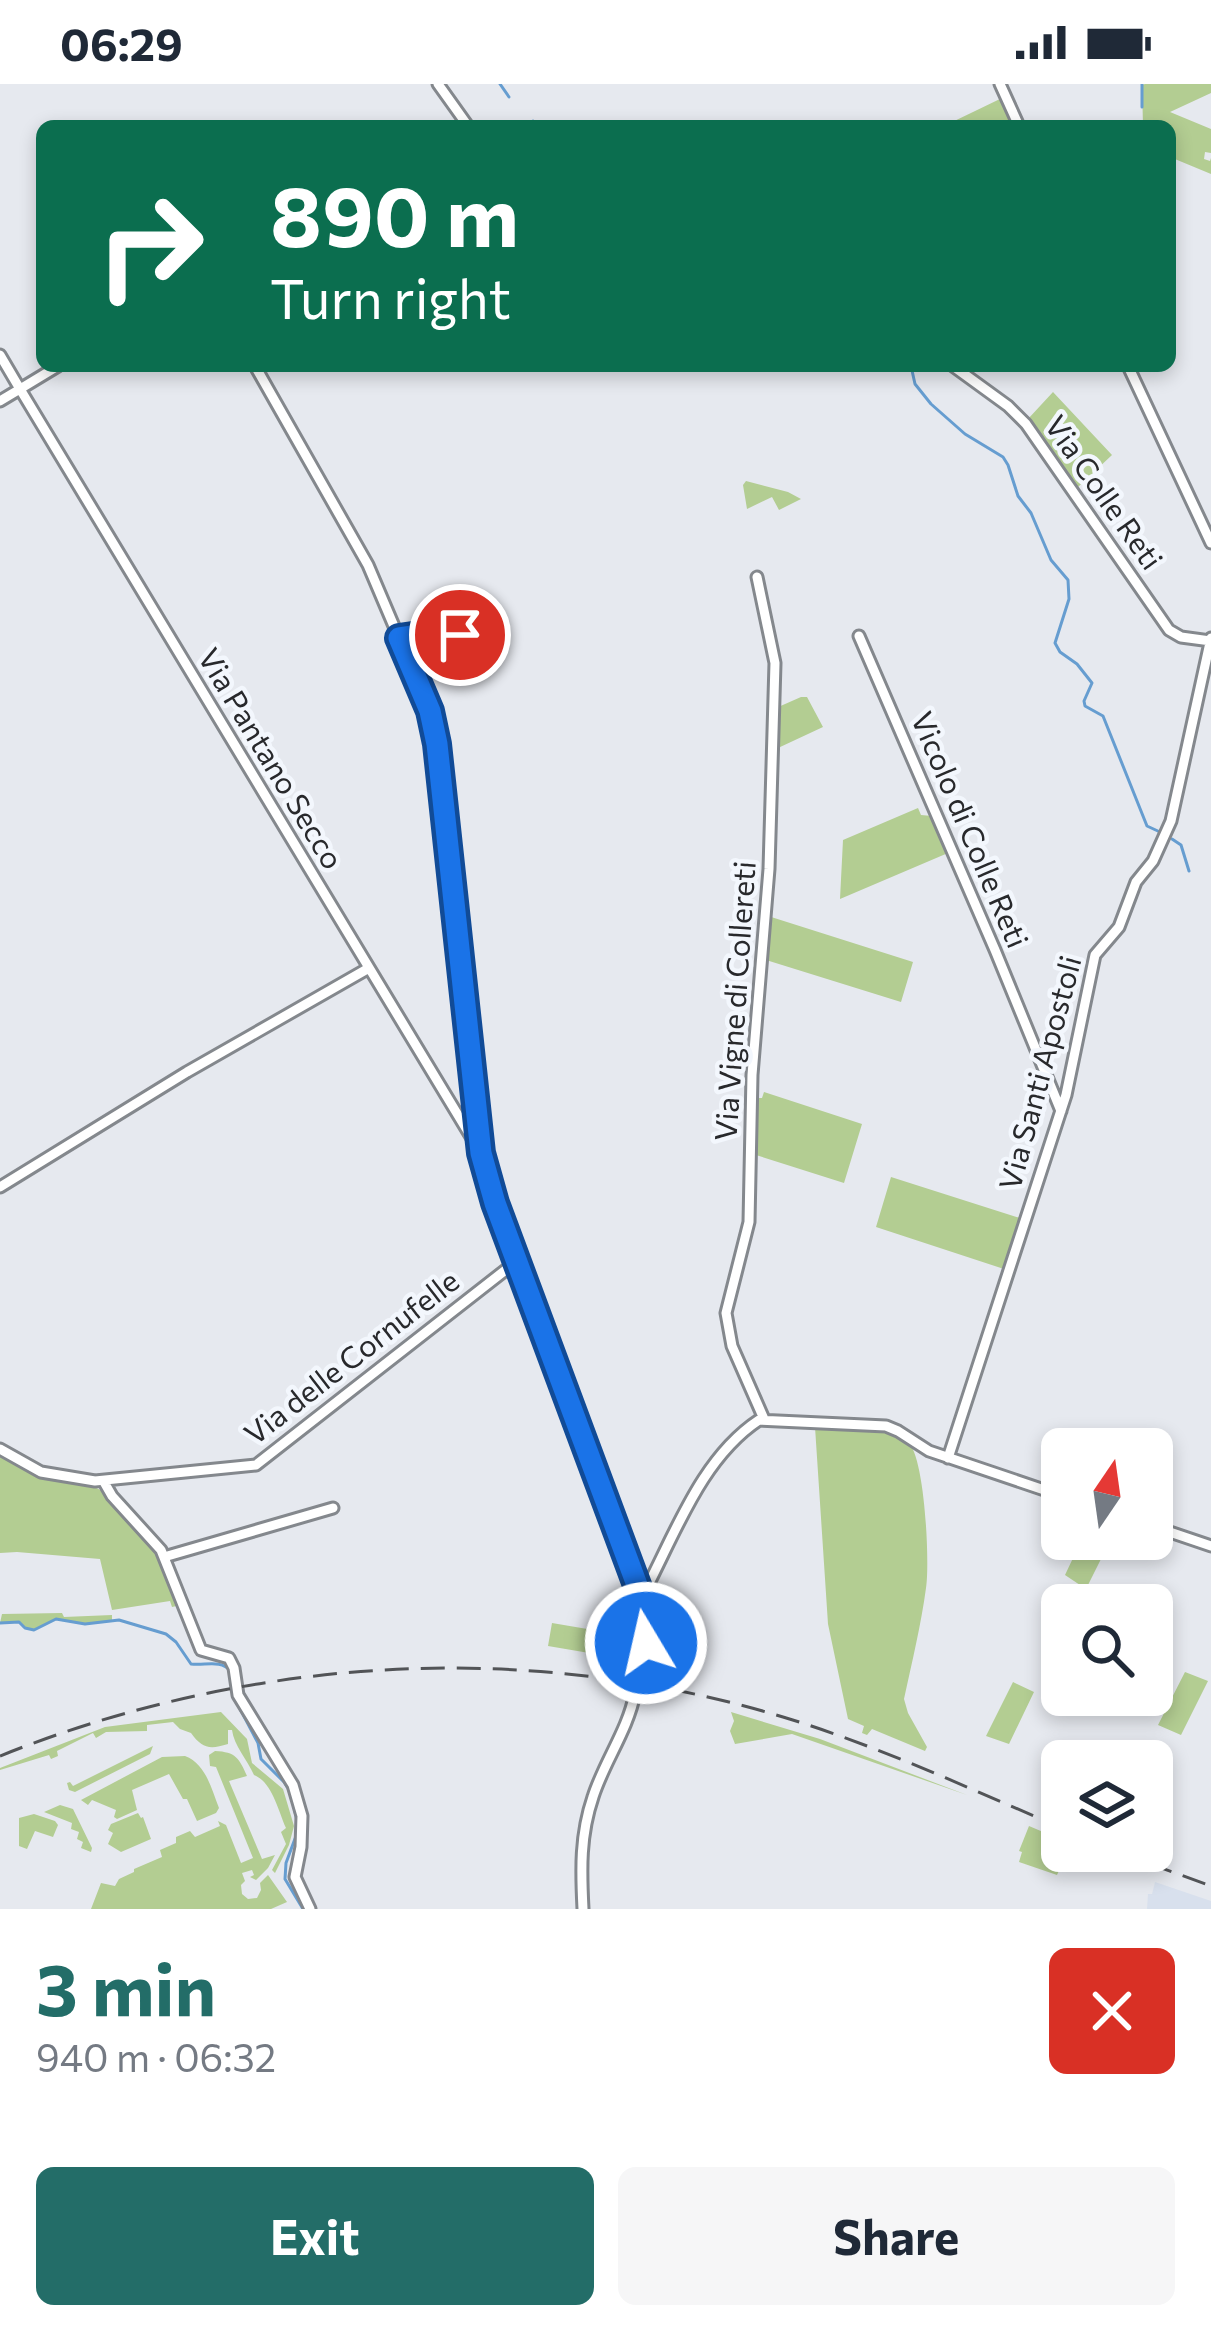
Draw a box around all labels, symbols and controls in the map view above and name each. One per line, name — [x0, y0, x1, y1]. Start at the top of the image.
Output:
text: 06:29 — [60, 15, 183, 70]
text: 890 m — [270, 162, 519, 264]
icon: right — [72, 168, 228, 324]
text: Turn right — [270, 264, 511, 330]
street label: Via Colle Reti — [1038, 407, 1172, 576]
pin — [409, 584, 511, 686]
icon: arrive — [427, 602, 493, 668]
street label: Via Pantano Secco — [192, 640, 353, 875]
street label: Vicolo di Colle Reti — [905, 705, 1038, 953]
street label: Via Vigne di Collereti — [705, 860, 762, 1142]
street label: Via Santi Apostoli — [990, 951, 1088, 1194]
street label: Via delle Cornufelle — [236, 1261, 465, 1451]
north arrow — [1041, 1428, 1173, 1560]
map controls — [1041, 1428, 1173, 1872]
position arrow — [583, 1580, 709, 1706]
button: search — [1041, 1584, 1173, 1716]
button: layers — [1041, 1740, 1173, 1872]
text: 3 min — [36, 1943, 216, 2031]
button: close — [1049, 1948, 1175, 2074]
text: 940 m · 06:32 — [36, 2032, 276, 2080]
button: Exit — [36, 2167, 594, 2305]
button: Share — [618, 2167, 1175, 2305]

